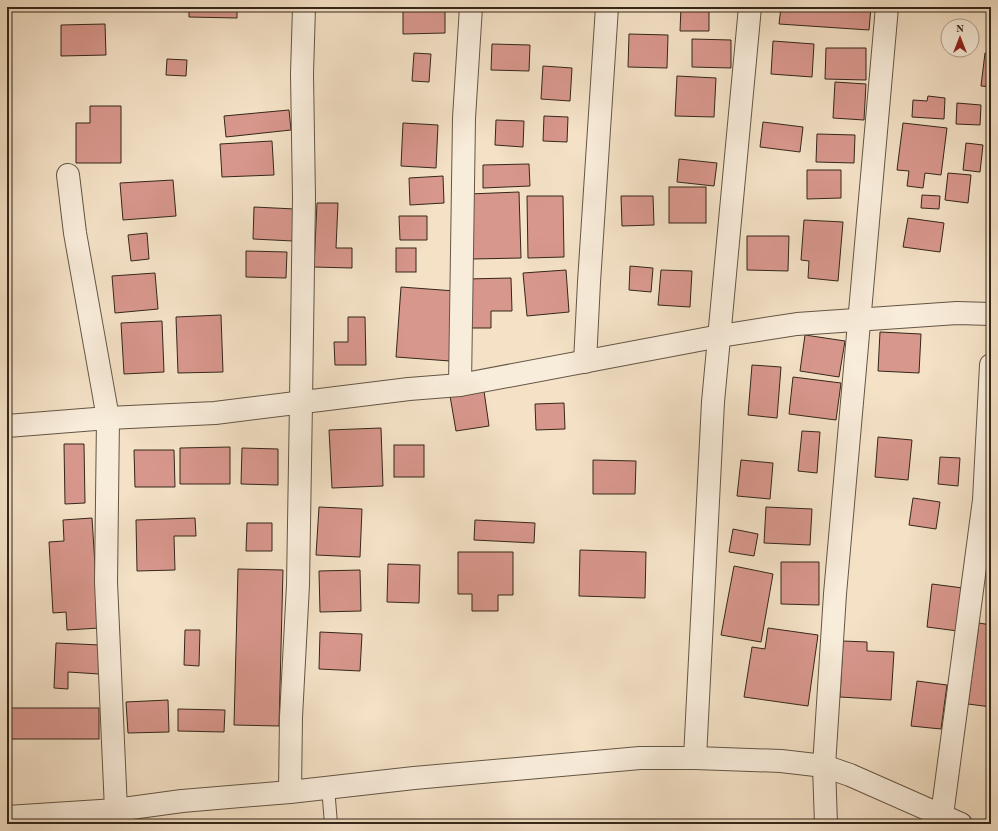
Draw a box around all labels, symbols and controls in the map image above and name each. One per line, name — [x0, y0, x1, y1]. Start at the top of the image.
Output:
north arrow — [940, 18, 980, 58]
text: N — [956, 24, 965, 35]

